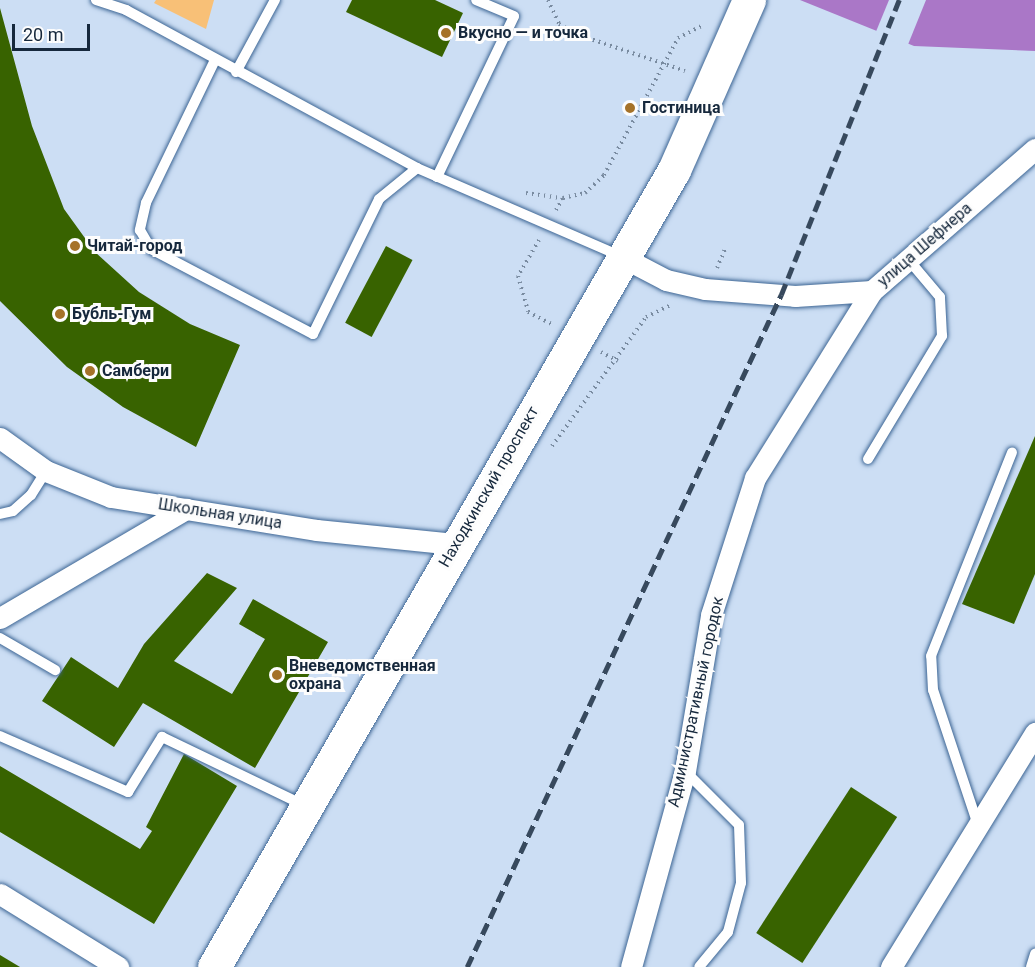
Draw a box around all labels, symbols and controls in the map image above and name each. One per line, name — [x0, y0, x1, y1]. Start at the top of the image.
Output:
scale bar — [15, 12, 93, 50]
place label: Вкусно — и точка — [458, 23, 588, 43]
text: 20 m — [23, 24, 63, 45]
marker: Вкусно — и точка — [439, 26, 453, 40]
place label: Гостиница — [642, 98, 721, 118]
marker: Гостиница — [623, 101, 637, 115]
street label: улица Шефнера — [874, 199, 976, 291]
place label: Читай-город — [87, 236, 182, 256]
marker: Читай-город — [68, 239, 82, 253]
place label: Бубль-Гум — [72, 304, 151, 324]
marker: Бубль-Гум — [53, 307, 67, 321]
place label: Самбери — [102, 361, 169, 381]
marker: Самбери — [83, 364, 97, 378]
street label: Находкинский проспект — [435, 403, 543, 571]
street label: Школьная улица — [157, 495, 283, 533]
street label: Административный городок — [664, 595, 728, 809]
place label: Вневедомственная охрана — [289, 656, 436, 694]
marker: Вневедомственная охрана — [270, 668, 284, 682]

